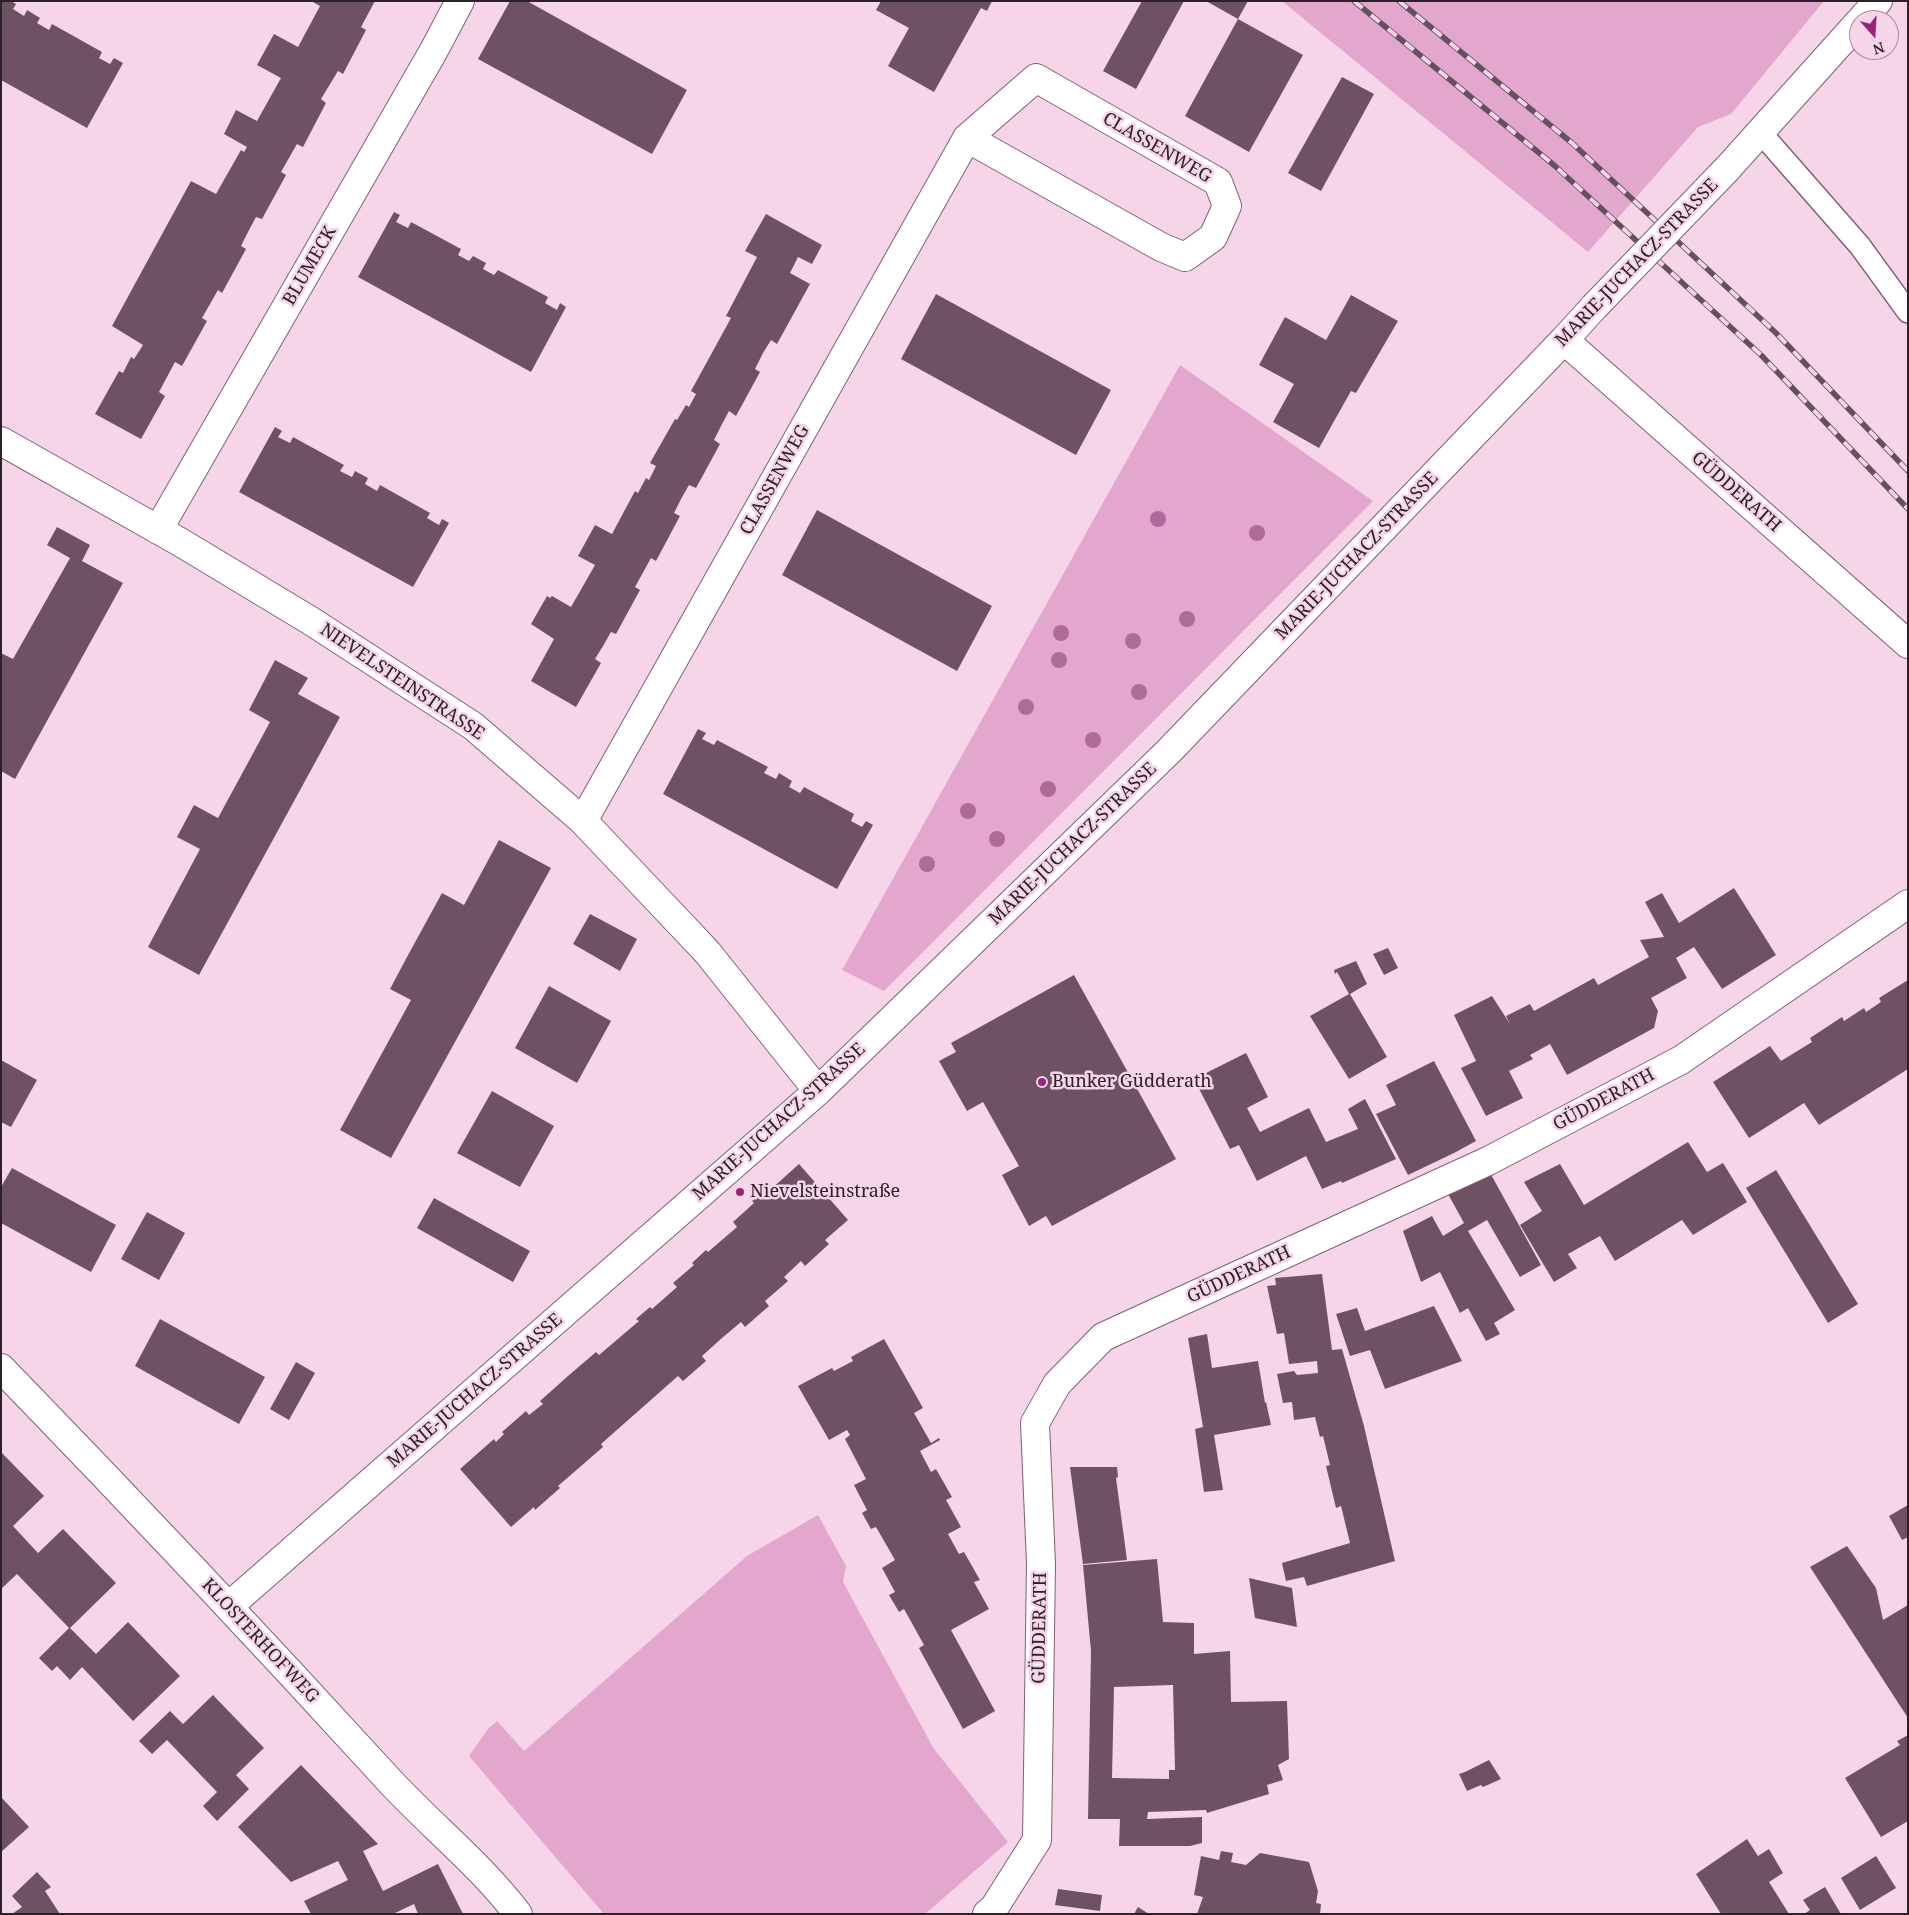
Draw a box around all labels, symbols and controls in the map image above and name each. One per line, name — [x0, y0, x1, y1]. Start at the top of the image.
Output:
north arrow — [1849, 10, 1899, 60]
text: N — [1870, 38, 1887, 59]
street label: CLASSENWEG — [1099, 108, 1215, 188]
street label: MARIE-JUCHACZ-STRASSE — [1551, 175, 1723, 351]
street label: BLUMECK — [279, 223, 341, 309]
street label: CLASSENWEG — [736, 421, 814, 539]
street label: GÜDDERATH — [1687, 447, 1785, 537]
street label: MARIE-JUCHACZ-STRASSE — [1271, 468, 1443, 644]
street label: NIEVELSTEINSTRASSE — [316, 619, 488, 745]
street label: MARIE-JUCHACZ-STRASSE — [985, 758, 1161, 930]
street label: MARIE-JUCHACZ-STRASSE — [688, 1039, 870, 1205]
street label: GÜDDERATH — [1550, 1064, 1658, 1136]
place label: Bunker Güdderath — [1052, 1071, 1212, 1093]
marker: Bunker Güdderath — [1036, 1076, 1048, 1088]
place label: Nievelsteinstraße — [750, 1181, 900, 1203]
marker: Nievelsteinstraße — [734, 1186, 746, 1198]
street label: GÜDDERATH — [1184, 1242, 1294, 1308]
street label: MARIE-JUCHACZ-STRASSE — [383, 1309, 567, 1473]
street label: GÜDDERATH — [1028, 1572, 1052, 1684]
street label: KLOSTERHOFWEG — [197, 1574, 323, 1708]

